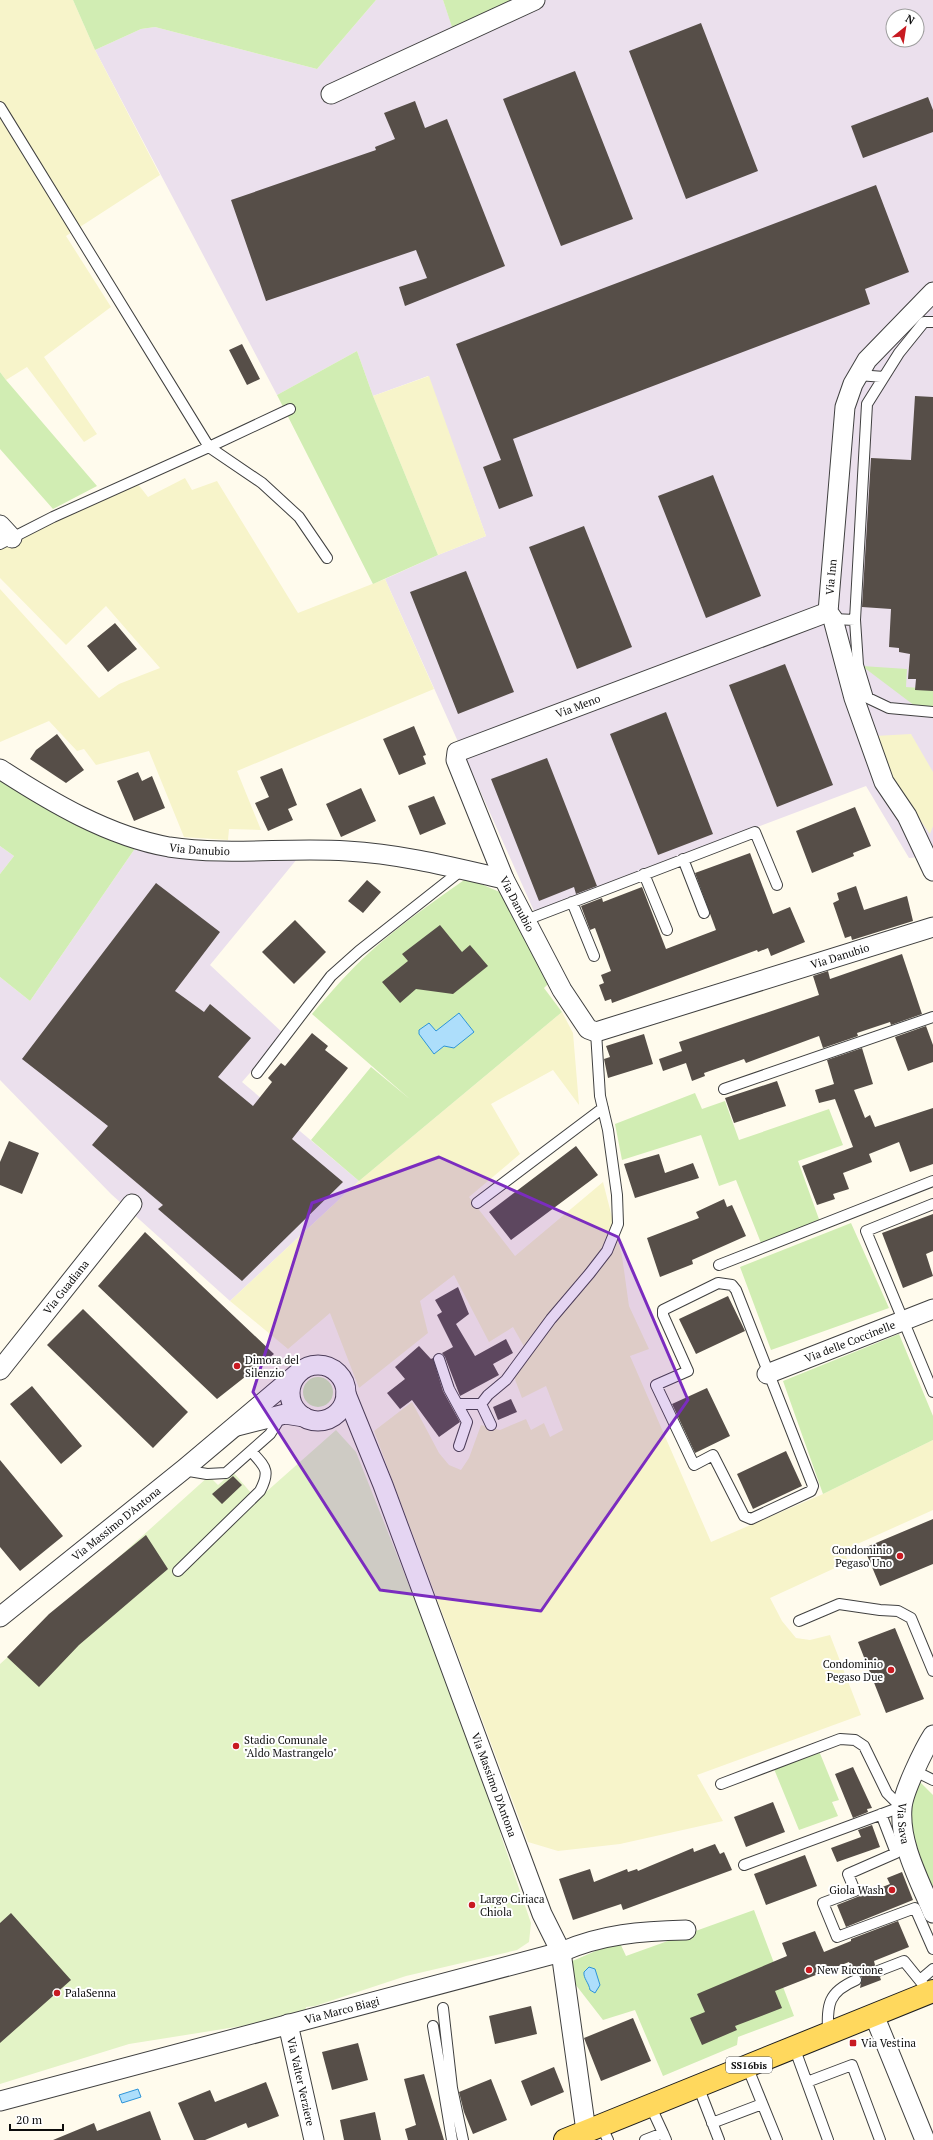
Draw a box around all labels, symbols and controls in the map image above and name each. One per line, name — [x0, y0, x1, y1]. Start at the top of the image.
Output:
north arrow — [885, 8, 925, 48]
text: N — [903, 11, 918, 28]
street label: Via Inn — [822, 558, 840, 596]
street label: Via Meno — [554, 691, 602, 721]
street label: Via Danubio — [168, 840, 230, 858]
street label: Via Danubio — [497, 874, 537, 934]
street label: Via Danubio — [809, 940, 871, 972]
street label: Via Guadiana — [40, 1257, 92, 1317]
street label: Via delle Coccinelle — [803, 1317, 898, 1366]
place label: Dimora del Silenzio — [245, 1353, 299, 1380]
marker: Dimora del Silenzio — [232, 1361, 242, 1371]
street label: Via Massimo D'Antona — [69, 1483, 164, 1564]
place label: Condominio Pegaso Uno — [832, 1543, 892, 1570]
marker: Condominio Pegaso Uno — [895, 1551, 905, 1561]
place label: Condominio Pegaso Due — [823, 1657, 883, 1684]
marker: Condominio Pegaso Due — [886, 1665, 896, 1675]
street label: Via Massimo D'Antona — [468, 1731, 520, 1839]
place label: Stadio Comunale "Aldo Mastrangelo" — [244, 1733, 337, 1760]
marker: Stadio Comunale "Aldo Mastrangelo" — [231, 1741, 241, 1751]
street label: Via Sava — [895, 1802, 913, 1846]
place label: Giola Wash — [829, 1883, 885, 1897]
marker: Giola Wash — [887, 1885, 897, 1895]
place label: Largo Ciriaca Chiola — [480, 1892, 545, 1919]
marker: Largo Ciriaca Chiola — [467, 1900, 477, 1910]
place label: New Riccione — [817, 1963, 884, 1977]
marker: New Riccione — [804, 1965, 814, 1975]
place label: PalaSenna — [65, 1986, 116, 2000]
marker: PalaSenna — [52, 1988, 62, 1998]
street label: Via Marco Biagi — [303, 1993, 381, 2027]
street label: Via Valter Verziere — [284, 2036, 318, 2128]
place label: Via Vestina — [861, 2036, 916, 2050]
marker: Via Vestina — [848, 2038, 858, 2048]
road number: SS16bis — [726, 2057, 772, 2073]
scale bar — [10, 2106, 63, 2132]
text: 20 m — [16, 2112, 43, 2127]

